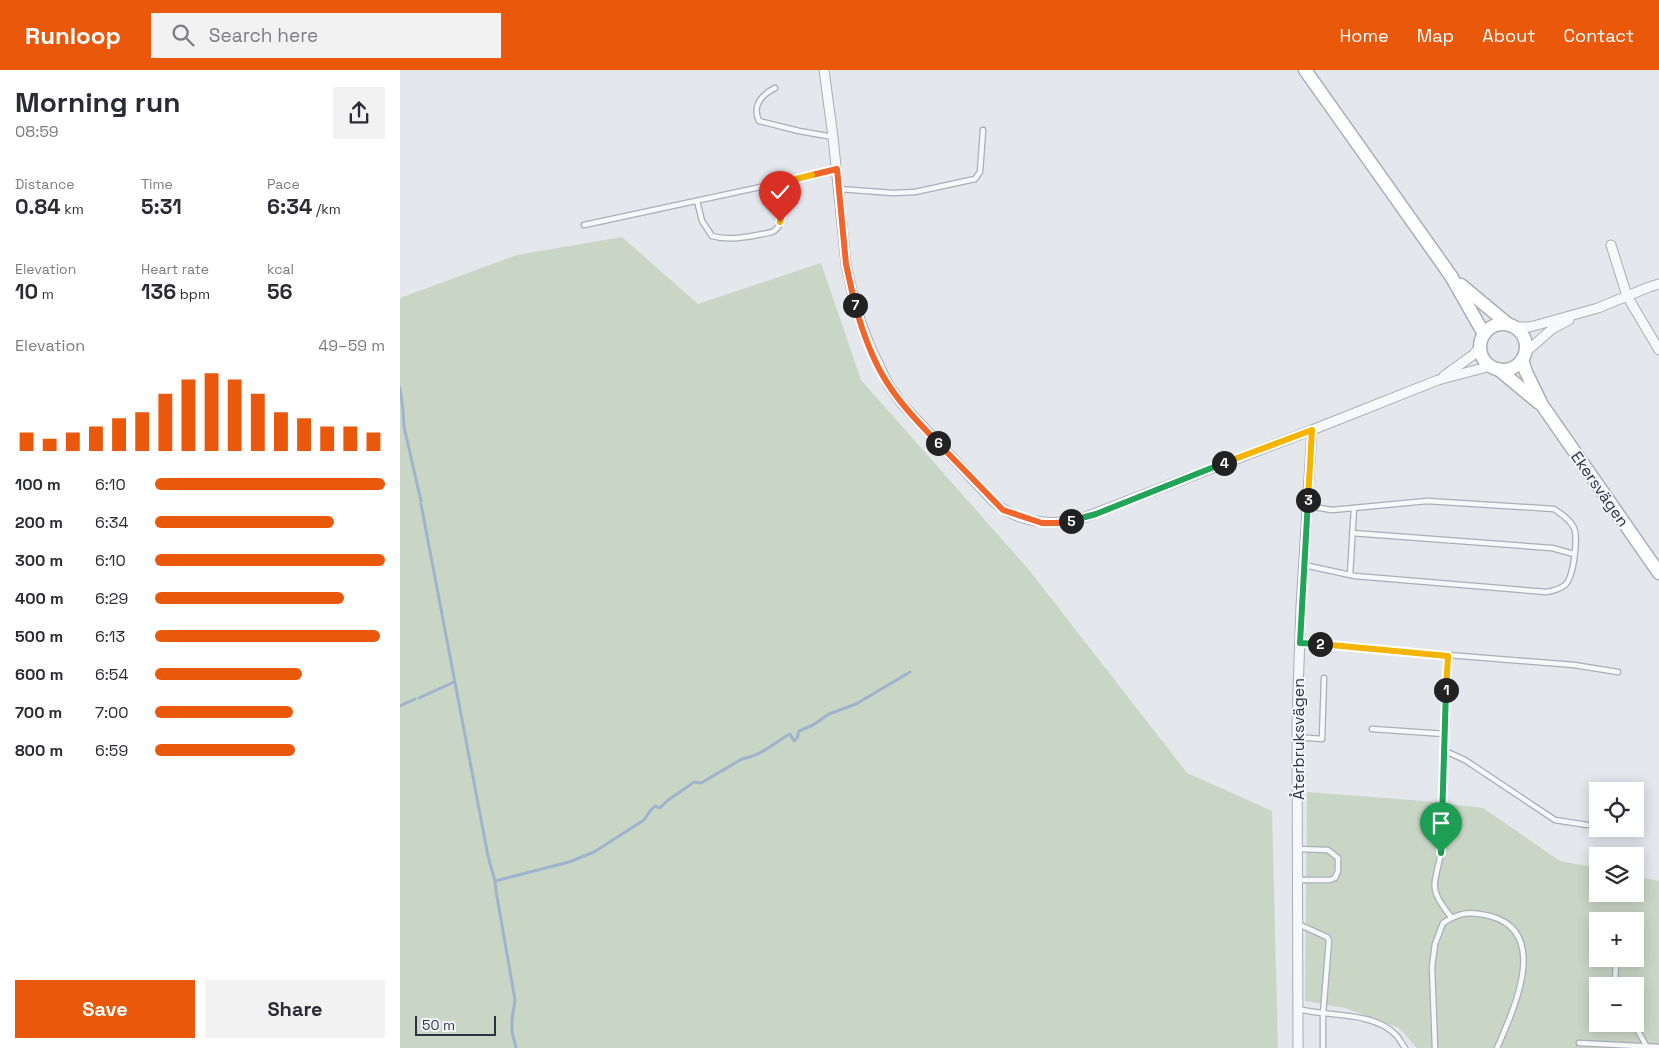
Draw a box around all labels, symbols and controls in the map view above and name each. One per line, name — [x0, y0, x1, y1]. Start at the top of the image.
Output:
search box — [151, 13, 501, 58]
text: Runloop — [25, 20, 121, 51]
icon: search — [169, 21, 197, 49]
text: Search here — [209, 23, 318, 48]
text: Home — [1340, 24, 1389, 47]
text: Map — [1417, 24, 1454, 47]
text: About — [1482, 24, 1536, 47]
text: Contact — [1564, 24, 1634, 47]
text: Morning run — [15, 84, 180, 120]
button: share — [333, 87, 385, 139]
text: 08:59 — [15, 121, 59, 142]
pin — [759, 171, 801, 222]
text: Distance — [15, 175, 75, 193]
text: Time — [141, 175, 173, 193]
text: Pace — [267, 175, 300, 193]
icon: check — [766, 178, 794, 206]
text: 0.84 — [15, 193, 61, 220]
text: 5:31 — [141, 193, 182, 220]
text: 6:34 — [267, 193, 312, 220]
text: km — [61, 200, 84, 218]
text: /km — [312, 200, 341, 218]
text: Elevation — [15, 260, 76, 278]
text: Heart rate — [141, 260, 209, 278]
text: kcal — [267, 260, 294, 278]
text: 10 — [15, 278, 38, 305]
text: 136 — [141, 278, 176, 305]
text: 56 — [267, 278, 293, 305]
text: m — [38, 285, 54, 303]
text: bpm — [176, 285, 210, 303]
pin: 7 — [842, 292, 868, 318]
text: 7 — [852, 296, 859, 314]
text: Elevation — [15, 335, 85, 356]
text: 49–59 m — [318, 335, 385, 356]
pin: 6 — [926, 430, 950, 456]
text: 6 — [934, 434, 943, 452]
street label: Ekersvägen — [1566, 447, 1634, 531]
pin: 4 — [1212, 450, 1236, 476]
text: 4 — [1220, 454, 1229, 472]
text: 100 m — [15, 474, 61, 495]
text: 6:10 — [95, 474, 126, 495]
pin: 3 — [1296, 488, 1320, 512]
text: 3 — [1304, 491, 1313, 509]
pin: 5 — [1058, 508, 1084, 534]
text: 200 m — [15, 512, 63, 533]
text: 6:34 — [95, 512, 129, 533]
text: 5 — [1067, 512, 1076, 530]
text: 300 m — [15, 550, 63, 571]
text: 6:10 — [95, 550, 126, 571]
text: 400 m — [15, 588, 64, 609]
text: 6:29 — [95, 588, 128, 609]
text: 500 m — [15, 626, 63, 647]
text: 6:13 — [95, 626, 125, 647]
pin: 2 — [1308, 632, 1332, 656]
text: 2 — [1316, 635, 1325, 653]
text: 600 m — [15, 664, 63, 685]
text: 6:54 — [95, 664, 128, 685]
street label: Återbruksvägen — [1288, 678, 1309, 800]
pin: 1 — [1434, 678, 1458, 702]
text: 1 — [1443, 681, 1450, 699]
text: 700 m — [15, 702, 62, 723]
text: 7:00 — [95, 702, 129, 723]
text: 800 m — [15, 740, 63, 761]
text: 6:59 — [95, 740, 128, 761]
map controls — [1589, 782, 1644, 1032]
button: locate — [1589, 782, 1644, 837]
pin — [1420, 802, 1462, 853]
icon: arrive — [1427, 809, 1455, 837]
button: layers — [1589, 847, 1644, 902]
button: + — [1589, 912, 1644, 967]
button: − — [1589, 977, 1644, 1032]
button: Save — [15, 980, 195, 1038]
button: Share — [205, 980, 385, 1038]
scale bar — [415, 1013, 496, 1036]
text: 50 m — [422, 1016, 455, 1034]

